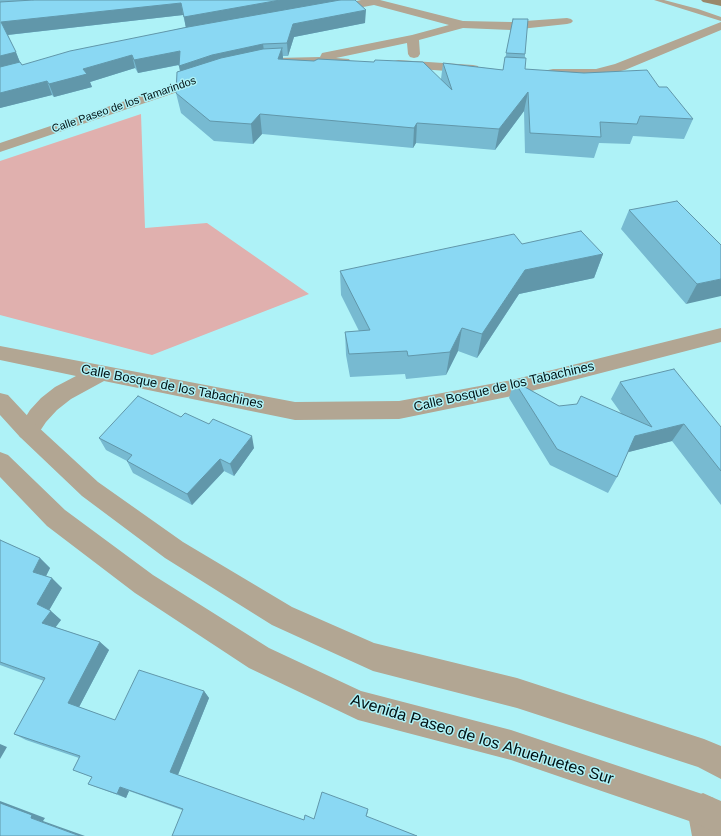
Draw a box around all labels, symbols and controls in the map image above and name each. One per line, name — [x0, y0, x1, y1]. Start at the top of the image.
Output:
street label: Calle Paseo de los Tamarindos — [50, 74, 198, 136]
street label: Calle Bosque de los Tabachines — [412, 359, 596, 415]
street label: Calle Bosque de los Tabachines — [80, 362, 264, 412]
street label: Avenida Paseo de los Ahuehuetes Sur — [348, 691, 616, 789]

